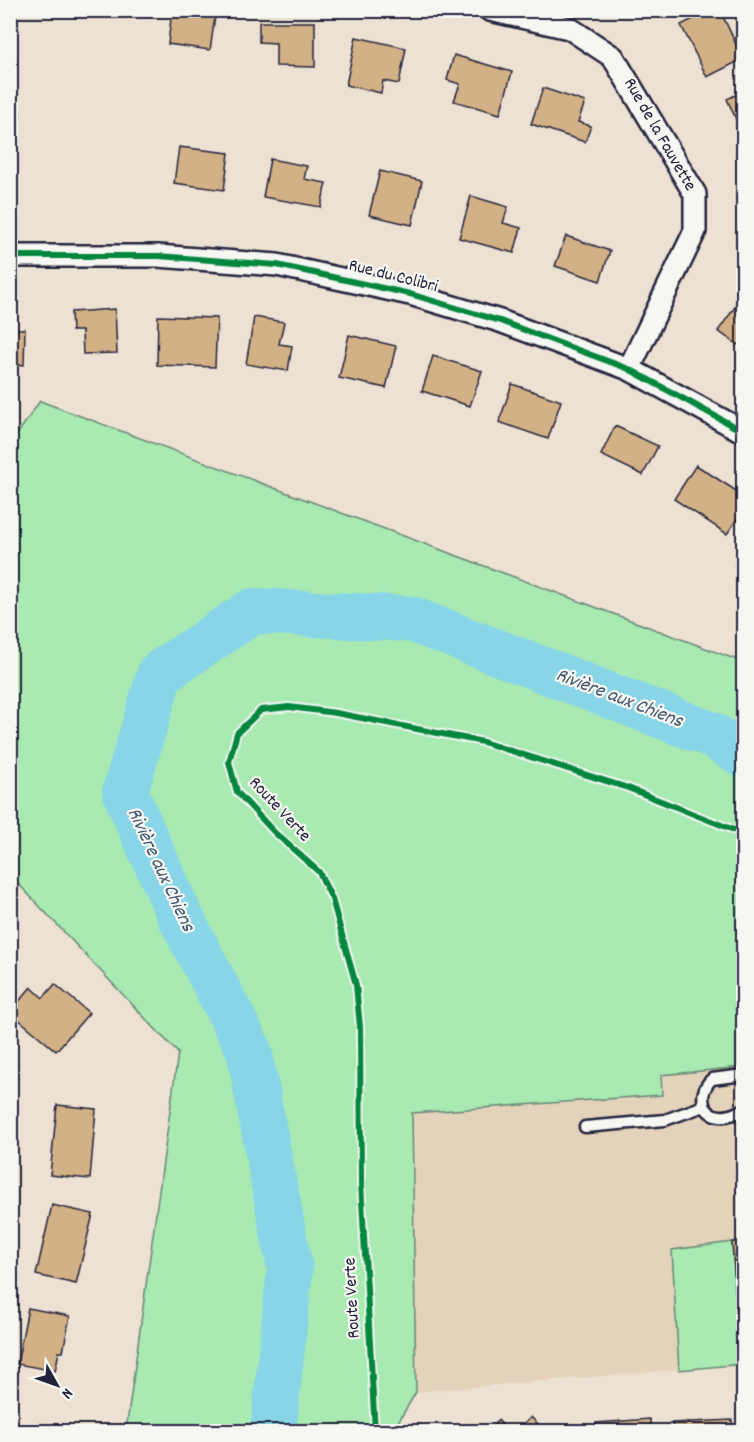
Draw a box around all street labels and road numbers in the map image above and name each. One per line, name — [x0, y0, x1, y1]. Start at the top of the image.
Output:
street label: Rue de la Fauvette — [616, 74, 702, 196]
street label: Rue du Colibri — [346, 254, 440, 300]
street label: Route Verte — [242, 772, 316, 848]
street label: Route Verte — [338, 1257, 368, 1339]

